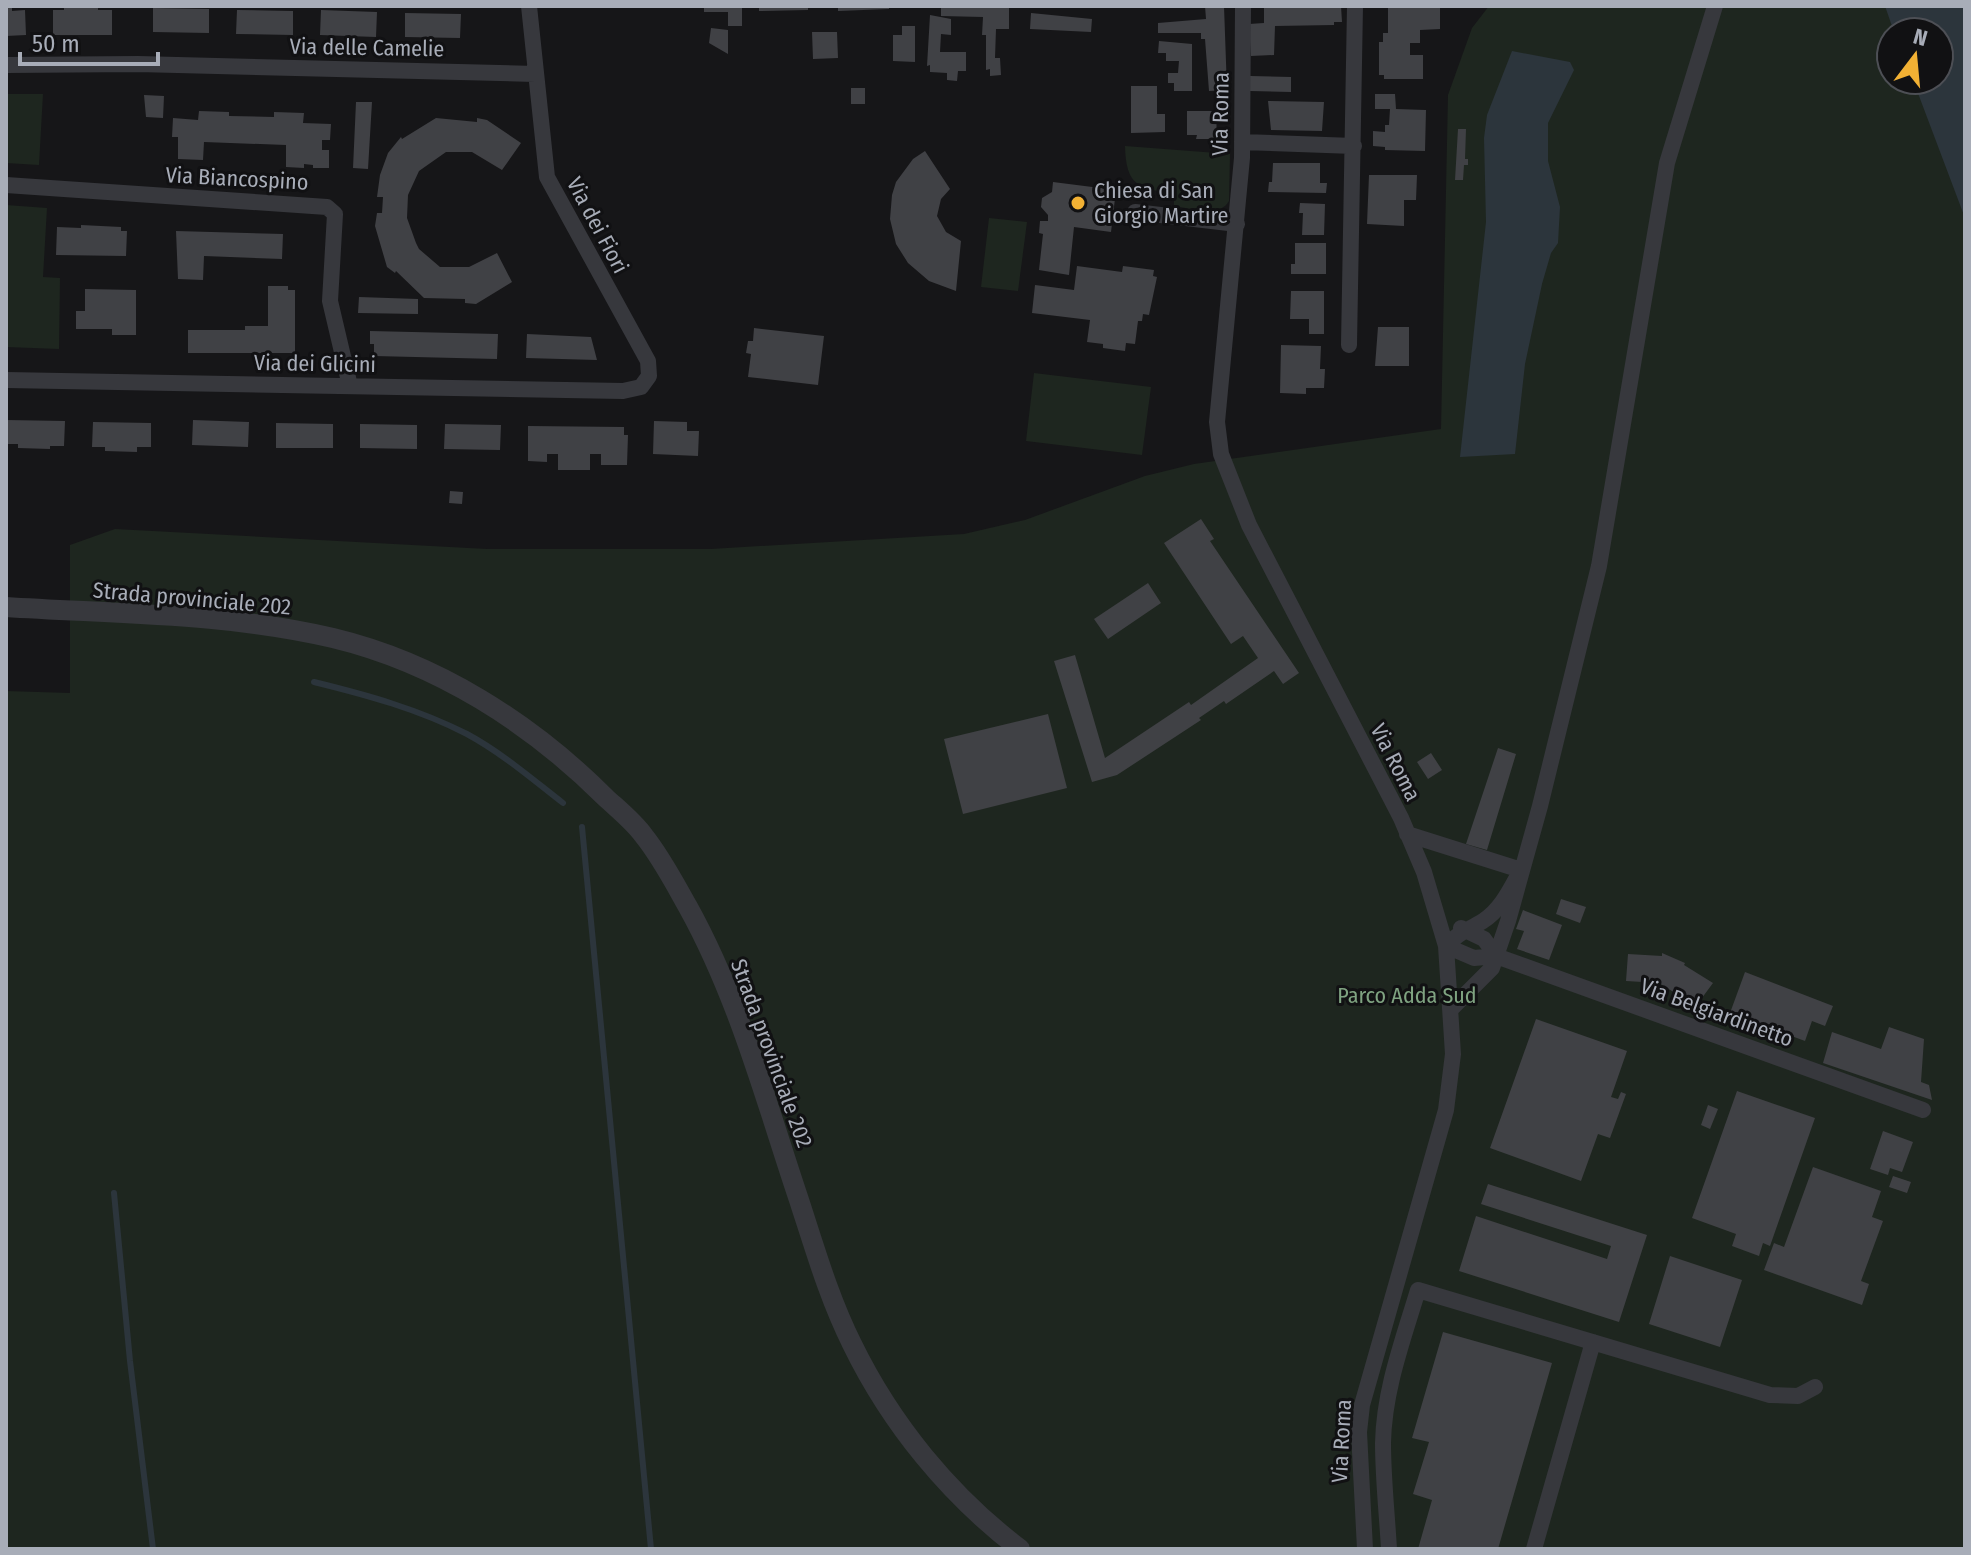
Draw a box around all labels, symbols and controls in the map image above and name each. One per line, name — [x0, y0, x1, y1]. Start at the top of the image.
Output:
scale bar — [20, 16, 158, 66]
north arrow — [1875, 16, 1955, 96]
text: N — [1910, 22, 1930, 52]
text: 50 m — [32, 30, 80, 58]
street label: Via delle Camelie — [289, 33, 445, 62]
street label: Via Roma — [1206, 72, 1235, 156]
street label: Via Biancospino — [165, 161, 309, 196]
street label: Via dei Fiori — [561, 172, 634, 278]
place label: Chiesa di San Giorgio Martire — [1094, 177, 1229, 229]
marker: Chiesa di San Giorgio Martire — [1069, 194, 1087, 212]
street label: Via dei Glicini — [254, 349, 376, 378]
street label: Strada provinciale 202 — [92, 576, 292, 621]
street label: Via Roma — [1365, 719, 1427, 806]
street label: Strada provinciale 202 — [725, 955, 818, 1151]
street label: Via Belgiardinetto — [1637, 972, 1797, 1053]
park label: Parco Adda Sud — [1337, 982, 1477, 1009]
street label: Via Roma — [1326, 1399, 1357, 1483]

